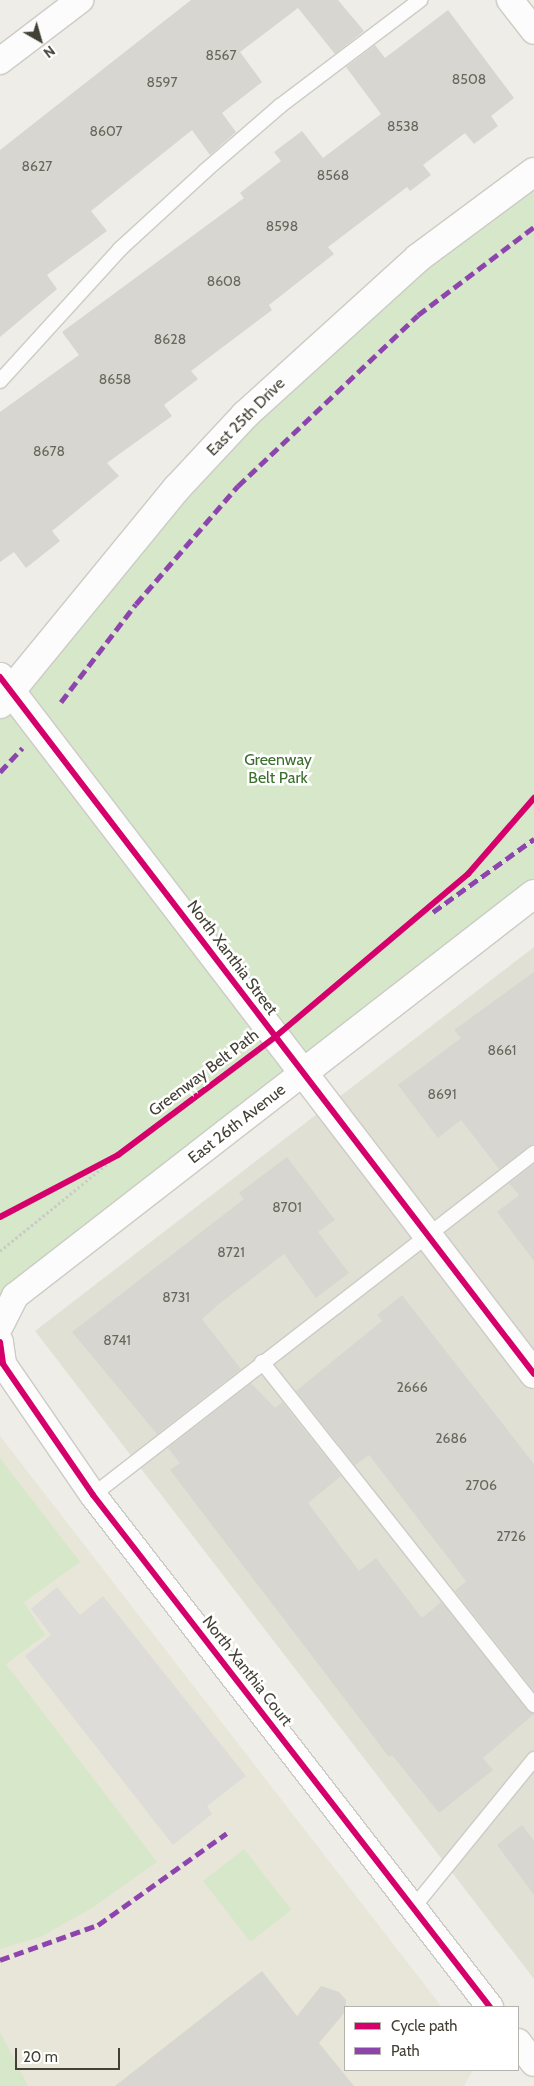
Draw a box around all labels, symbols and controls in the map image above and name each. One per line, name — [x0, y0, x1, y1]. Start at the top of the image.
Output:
north arrow — [15, 15, 65, 65]
text: N — [40, 42, 59, 62]
house number: 8567 — [206, 47, 236, 63]
house number: 8508 — [452, 71, 486, 87]
house number: 8597 — [146, 74, 178, 90]
house number: 8538 — [387, 118, 419, 134]
house number: 8607 — [89, 123, 123, 139]
house number: 8627 — [22, 158, 52, 174]
house number: 8568 — [317, 167, 349, 183]
house number: 8598 — [266, 218, 298, 234]
house number: 8608 — [207, 273, 241, 289]
house number: 8628 — [154, 331, 186, 347]
house number: 8658 — [99, 371, 131, 387]
street label: East 25th Drive — [203, 374, 289, 460]
house number: 8678 — [33, 443, 65, 459]
park label: Greenway Belt Park — [244, 750, 312, 788]
street label: North Xanthia Street — [183, 897, 281, 1019]
street label: Greenway Belt Path — [145, 1026, 263, 1120]
house number: 8661 — [488, 1042, 516, 1058]
street label: East 26th Avenue — [185, 1080, 289, 1168]
house number: 8691 — [428, 1086, 456, 1102]
house number: 8701 — [272, 1199, 302, 1215]
house number: 8721 — [217, 1244, 245, 1260]
house number: 8731 — [162, 1289, 190, 1305]
house number: 8741 — [103, 1332, 131, 1348]
house number: 2666 — [396, 1379, 428, 1395]
house number: 2686 — [435, 1430, 467, 1446]
house number: 2706 — [465, 1477, 497, 1493]
house number: 2726 — [496, 1528, 526, 1544]
street label: North Xanthia Court — [198, 1612, 296, 1730]
legend — [344, 2006, 519, 2071]
text: Cycle path — [391, 2017, 457, 2035]
scale bar — [18, 2038, 122, 2070]
text: Path — [391, 2042, 420, 2060]
text: 20 m — [23, 2048, 58, 2066]

